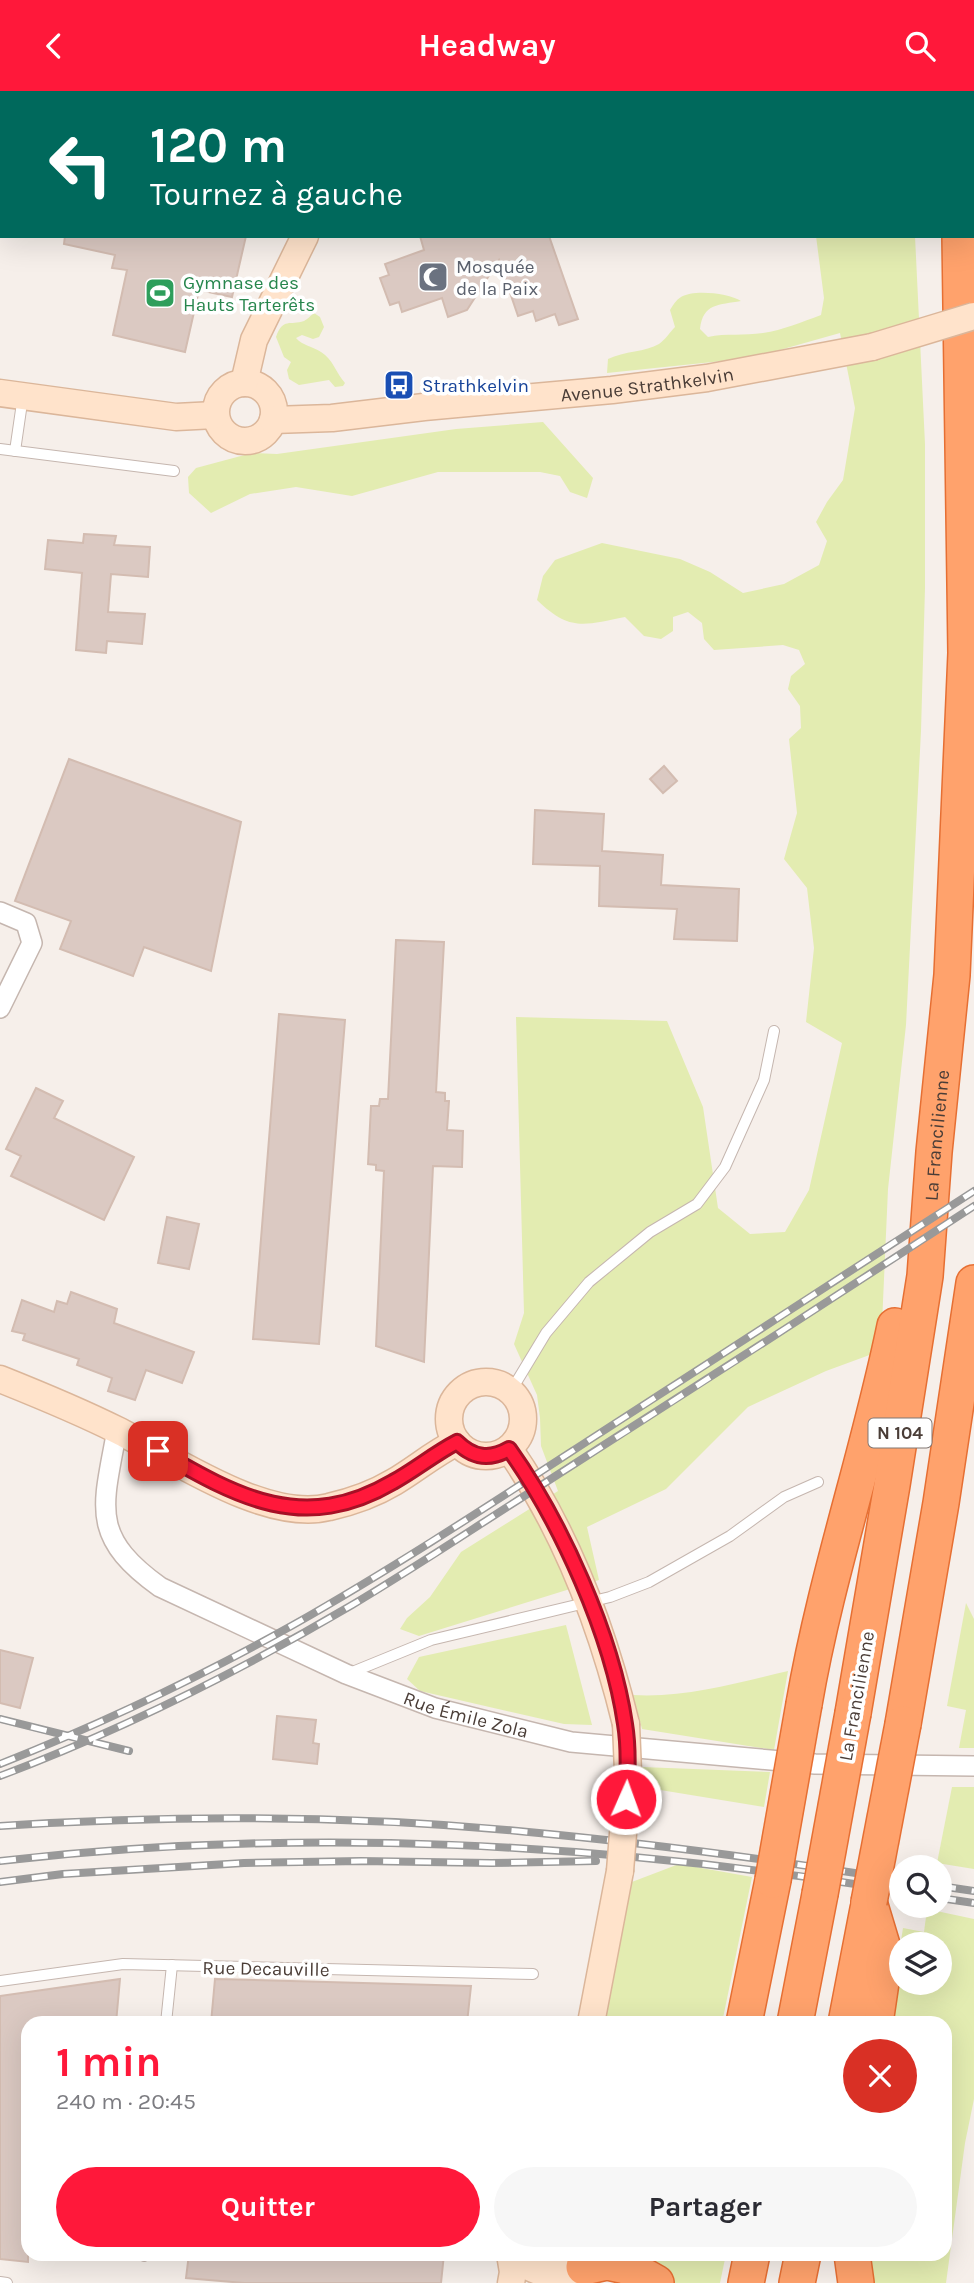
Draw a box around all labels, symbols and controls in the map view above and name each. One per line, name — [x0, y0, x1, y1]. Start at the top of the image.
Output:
icon: back — [35, 27, 73, 65]
text: Headway — [419, 27, 556, 64]
icon: search — [901, 27, 939, 65]
text: 120 m — [150, 117, 287, 174]
icon: left — [35, 119, 126, 210]
text: Tournez à gauche — [150, 176, 403, 213]
place label: Mosquée de la Paix — [456, 256, 538, 300]
mosque icon: Mosquée de la Paix — [416, 260, 450, 294]
place label: Gymnase des Hauts Tarterêts — [183, 272, 315, 316]
sports icon: Gymnase des Hauts Tarterêts — [143, 276, 177, 310]
street label: Avenue Strathkelvin — [560, 363, 736, 407]
bus stop icon: Strathkelvin — [382, 368, 416, 402]
place label: Strathkelvin — [422, 375, 529, 397]
street label: La Francilienne — [920, 1069, 954, 1202]
road number: N 104 — [869, 1419, 932, 1448]
pin — [128, 1421, 188, 1481]
icon: arrive — [139, 1432, 177, 1470]
street label: La Francilienne — [835, 1630, 879, 1763]
street label: Rue Émile Zola — [400, 1687, 531, 1743]
position arrow — [589, 1762, 663, 1836]
map controls — [889, 1855, 952, 1995]
button: search — [889, 1855, 952, 1918]
button: layers — [889, 1932, 952, 1995]
street label: Rue Decauville — [202, 1957, 330, 1981]
text: 1 min — [56, 2037, 161, 2087]
button: close — [843, 2039, 917, 2113]
text: 240 m · 20:45 — [56, 2088, 196, 2115]
button: Quitter — [56, 2167, 480, 2247]
button: Partager — [494, 2167, 917, 2247]

